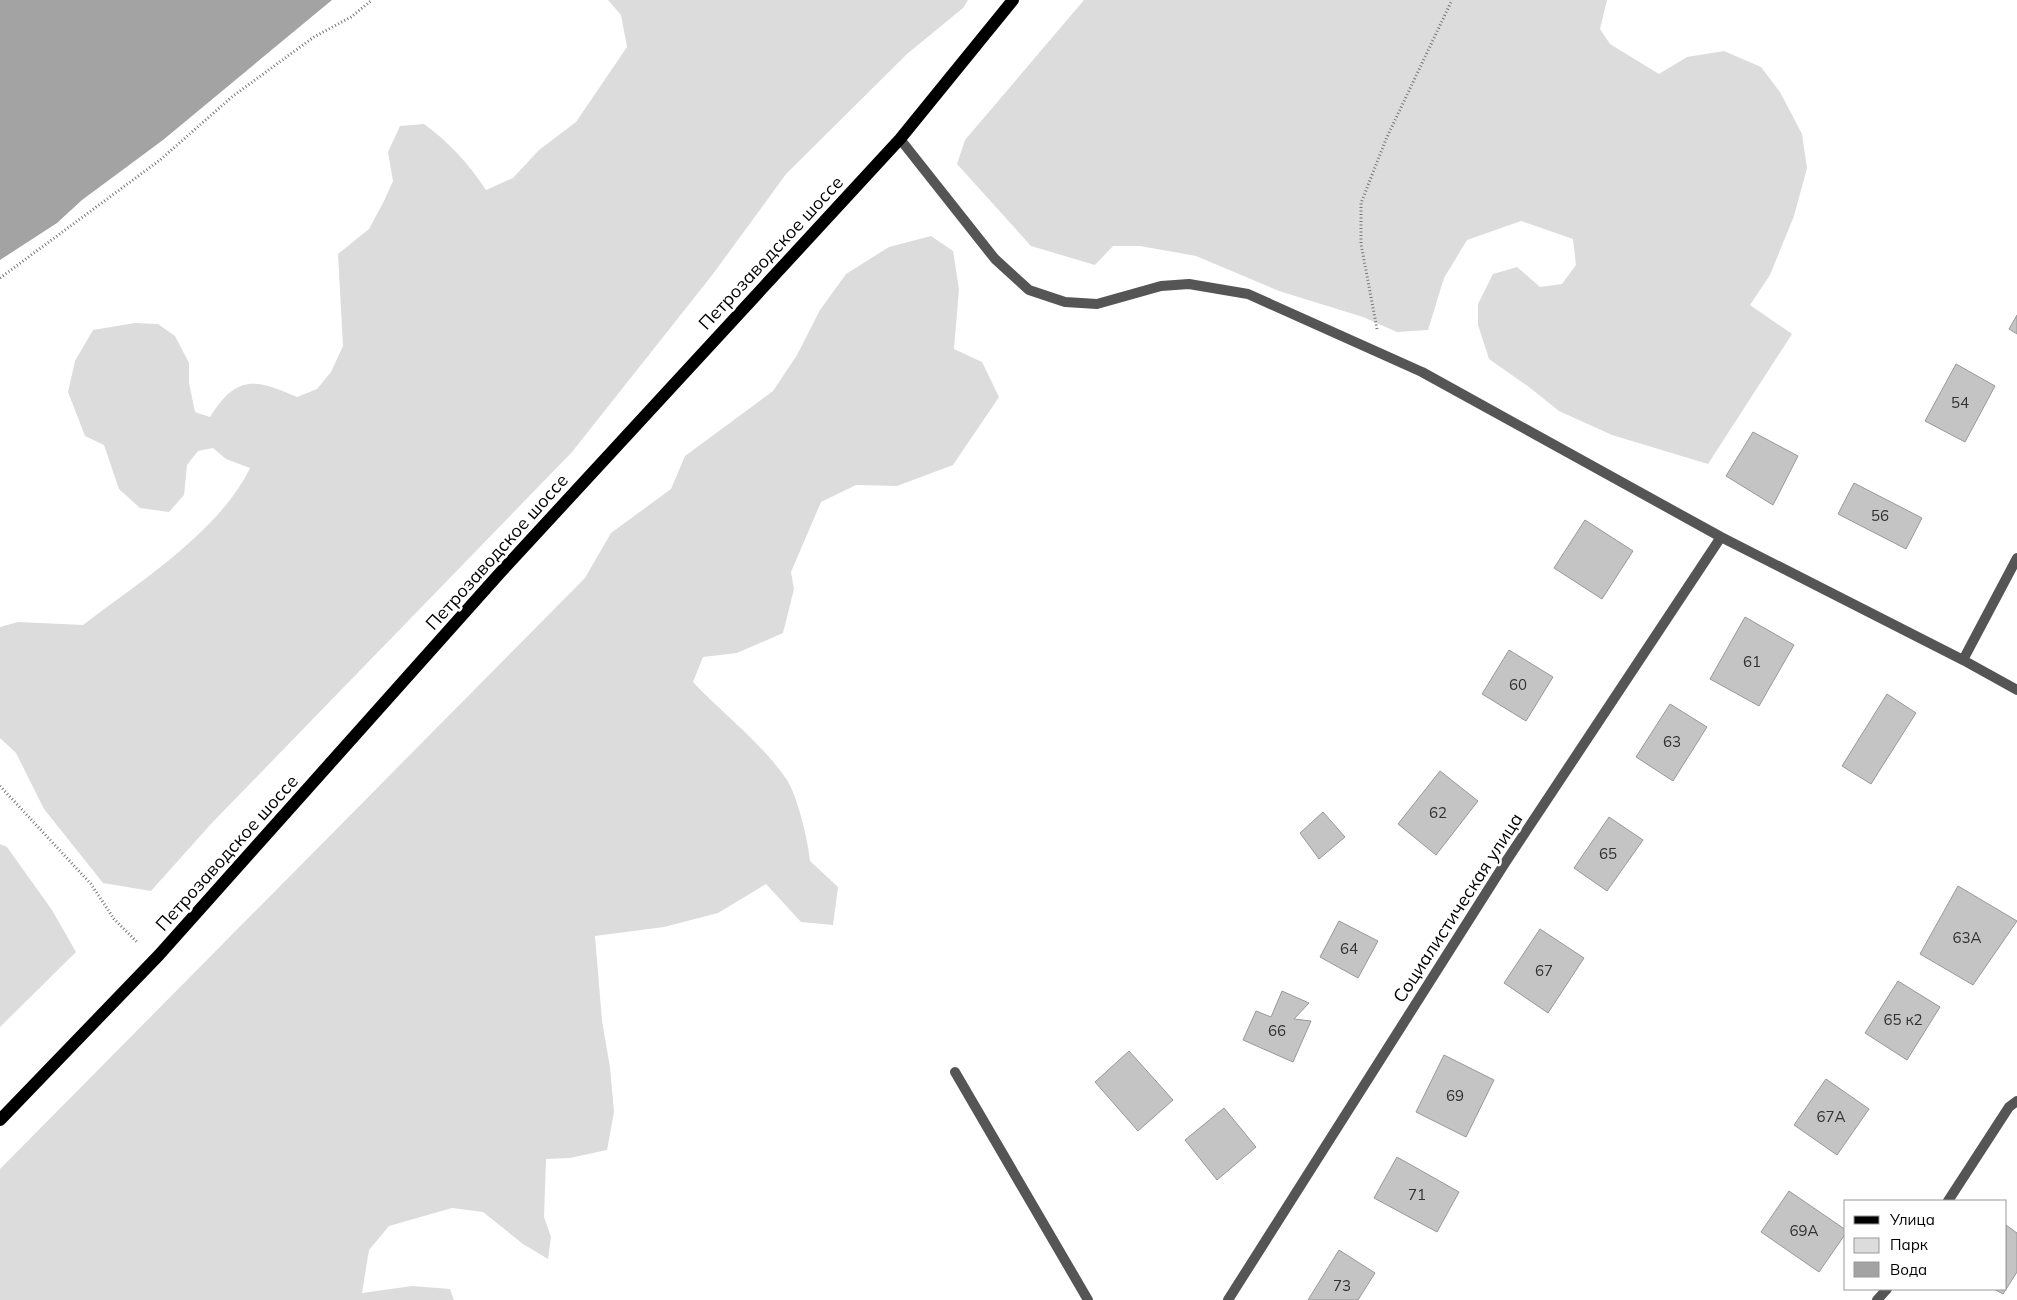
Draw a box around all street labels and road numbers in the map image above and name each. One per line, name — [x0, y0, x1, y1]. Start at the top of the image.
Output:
street label: Петрозаводское шоссе — [693, 171, 848, 334]
street label: Петрозаводское шоссе — [420, 469, 573, 634]
street label: Петрозаводское шоссе — [150, 770, 303, 935]
street label: Социалистическая улица — [1388, 809, 1528, 1007]

